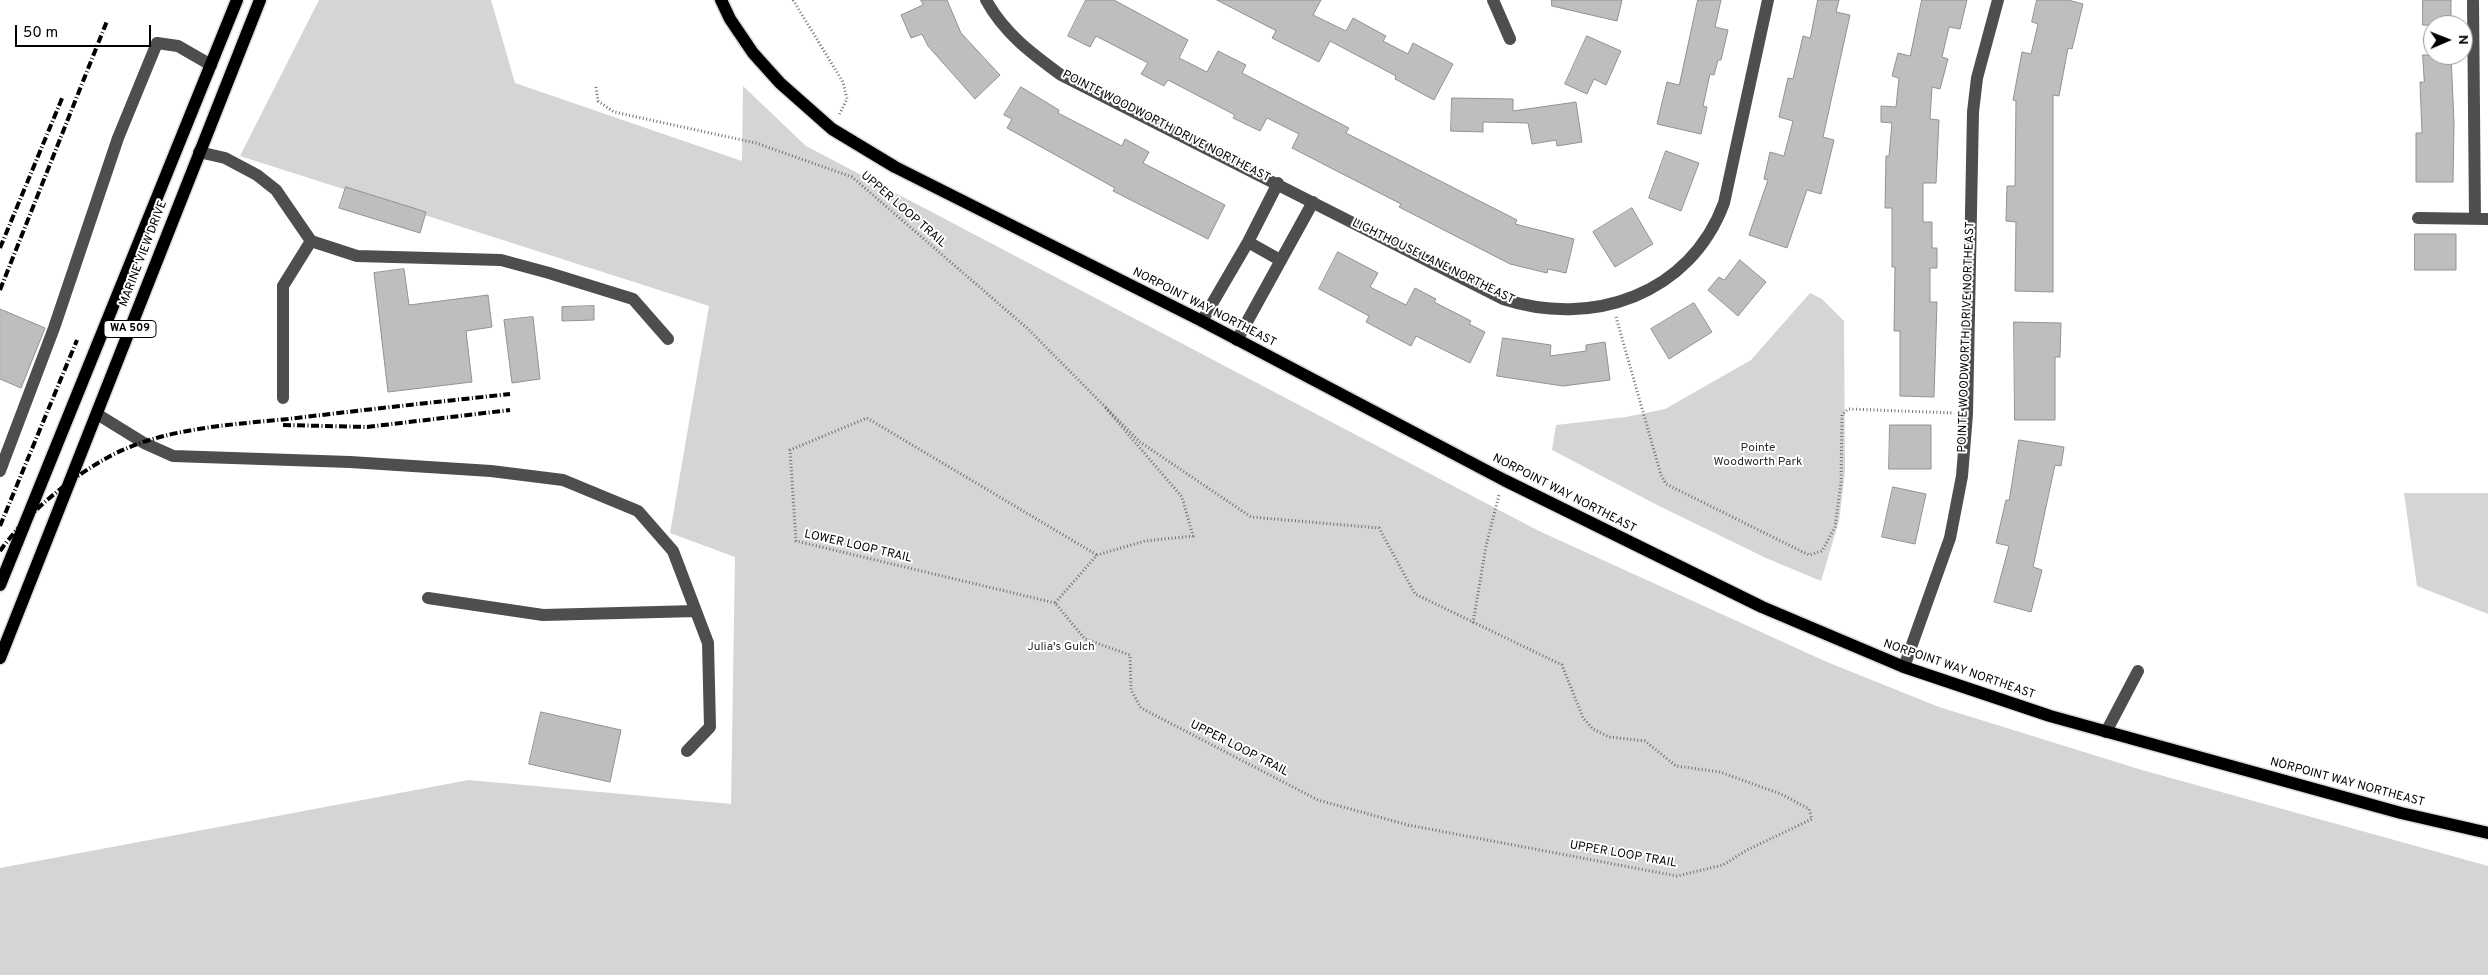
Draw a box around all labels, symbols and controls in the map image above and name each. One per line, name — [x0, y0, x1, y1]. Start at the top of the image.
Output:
scale bar — [18, 15, 154, 47]
north arrow — [2423, 15, 2473, 65]
text: 50 m — [23, 24, 58, 43]
text: N — [2454, 35, 2471, 45]
street label: POINTE WOODWORTH DRIVE NORTHEAST — [1060, 68, 1272, 186]
street label: UPPER LOOP TRAIL — [857, 169, 949, 251]
street label: MARINE VIEW DRIVE — [117, 199, 171, 309]
street label: LIGHTHOUSE LANE NORTHEAST — [1349, 216, 1517, 308]
street label: POINTE WOODWORTH DRIVE NORTHEAST — [1956, 221, 1978, 453]
street label: NORPOINT WAY NORTHEAST — [1130, 265, 1278, 351]
road number: WA 509 — [104, 320, 156, 338]
park label: Pointe Woodworth Park — [1714, 442, 1802, 470]
street label: NORPOINT WAY NORTHEAST — [1490, 451, 1638, 537]
street label: LOWER LOOP TRAIL — [803, 528, 913, 566]
street label: NORPOINT WAY NORTHEAST — [1881, 637, 2037, 703]
park label: Julia's Gulch — [1027, 641, 1095, 655]
street label: UPPER LOOP TRAIL — [1187, 718, 1291, 780]
street label: NORPOINT WAY NORTHEAST — [2268, 755, 2426, 811]
street label: UPPER LOOP TRAIL — [1568, 838, 1678, 872]

